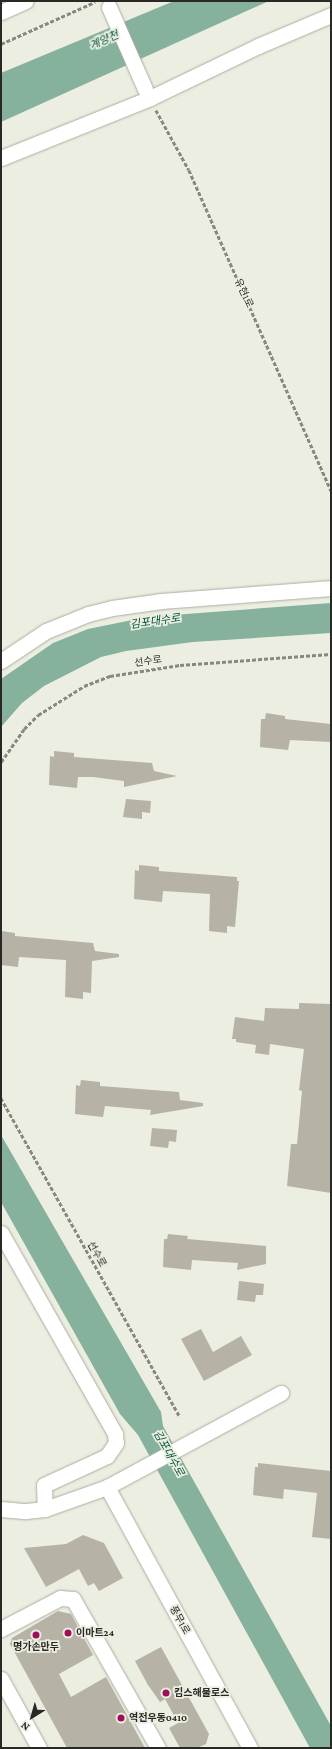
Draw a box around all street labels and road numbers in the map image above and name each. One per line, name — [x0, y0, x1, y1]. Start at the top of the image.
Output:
street label: 유현1로 — [232, 276, 256, 310]
street label: 선수로 — [133, 653, 163, 669]
street label: 선수로 — [85, 1239, 109, 1269]
street label: 풍무1로 — [167, 1604, 193, 1636]

